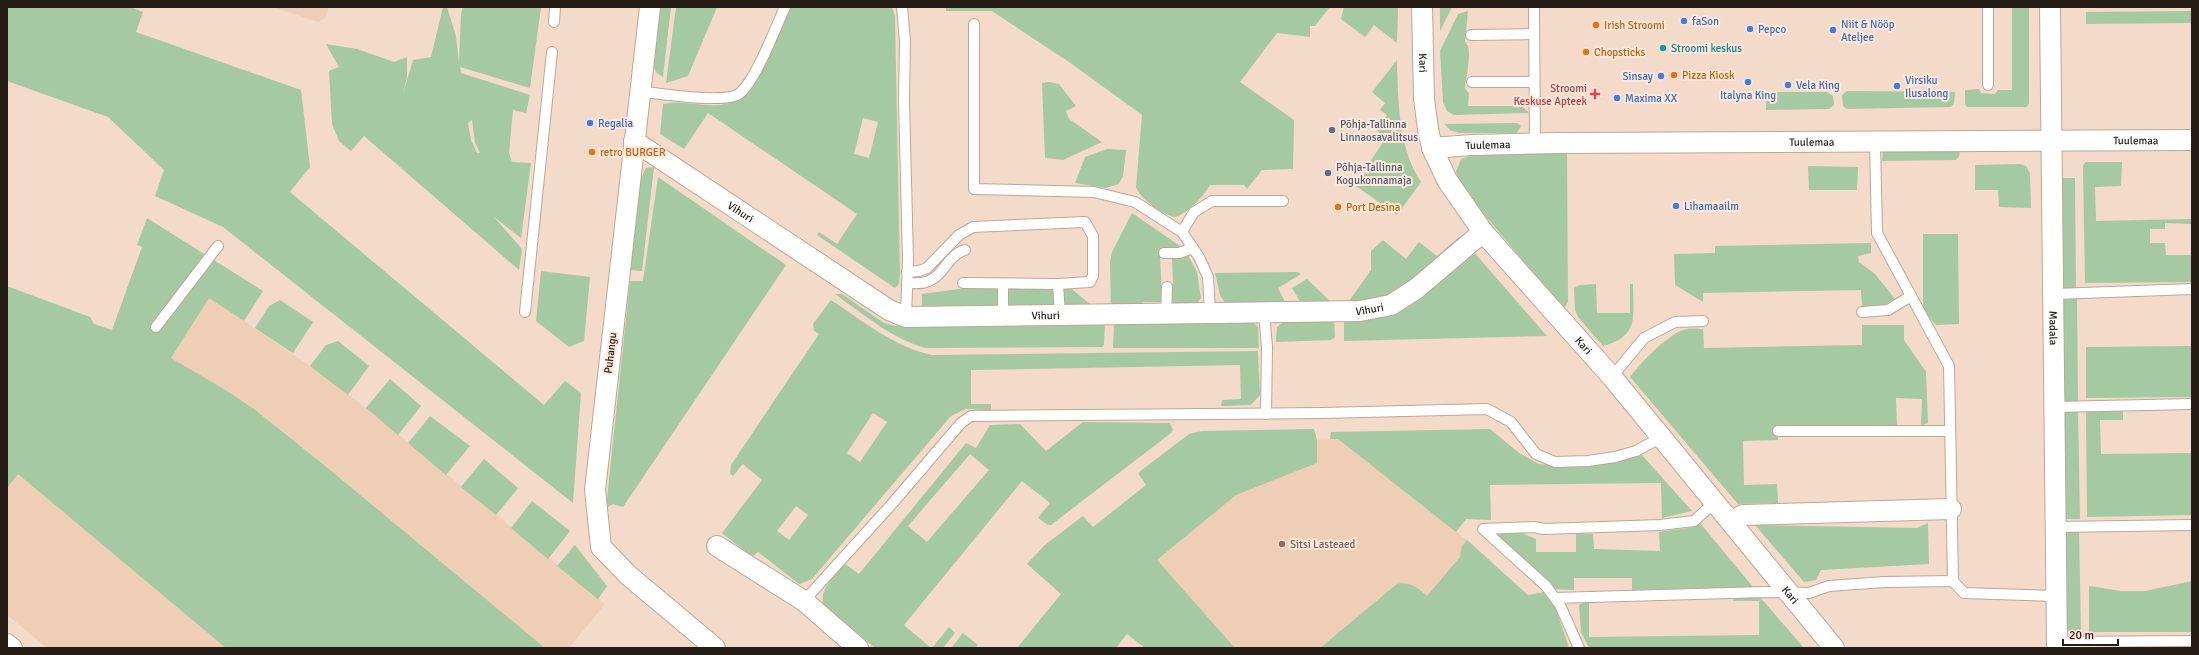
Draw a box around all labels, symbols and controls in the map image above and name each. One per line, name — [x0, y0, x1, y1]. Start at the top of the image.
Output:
place label: faSon — [1692, 15, 1719, 28]
marker: faSon — [1679, 16, 1689, 26]
place label: Niit & Nööp Ateljee — [1841, 18, 1895, 44]
place label: Irish Stroomi — [1604, 19, 1665, 32]
marker: Irish Stroomi — [1591, 20, 1601, 30]
place label: Pepco — [1758, 23, 1786, 36]
marker: Pepco — [1745, 24, 1755, 34]
marker: Niit & Nööp Ateljee — [1828, 25, 1838, 35]
place label: Stroomi keskus — [1671, 42, 1742, 55]
marker: Stroomi keskus — [1658, 43, 1668, 53]
place label: Chopsticks — [1594, 46, 1646, 59]
marker: Chopsticks — [1581, 47, 1591, 57]
street label: Kari — [1416, 53, 1429, 73]
place label: Pizza Kiosk — [1682, 69, 1735, 82]
place label: Sinsay — [1623, 70, 1654, 83]
marker: Pizza Kiosk — [1669, 70, 1679, 80]
marker: Sinsay — [1656, 71, 1666, 81]
place label: Virsiku Ilusalong — [1905, 74, 1949, 100]
marker: Italyna King — [1743, 77, 1753, 87]
place label: Vela King — [1796, 79, 1840, 92]
marker: Vela King — [1783, 80, 1793, 90]
marker: Virsiku Ilusalong — [1892, 81, 1902, 91]
place label: Stroomi Keskuse Apteek — [1513, 82, 1587, 108]
marker: Stroomi Keskuse Apteek — [1590, 89, 1600, 99]
place label: Italyna King — [1720, 89, 1776, 102]
place label: Maxima XX — [1625, 92, 1678, 105]
marker: Maxima XX — [1612, 93, 1622, 103]
place label: Regalia — [598, 117, 634, 130]
marker: Regalia — [585, 118, 595, 128]
place label: Põhja-Tallinna Linnaosavalitsus — [1340, 118, 1418, 144]
marker: Põhja-Tallinna Linnaosavalitsus — [1327, 125, 1337, 135]
street label: Tuulemaa — [2113, 134, 2159, 147]
street label: Tuulemaa — [1789, 136, 1835, 149]
street label: Tuulemaa — [1465, 138, 1511, 152]
place label: retro BURGER — [600, 146, 666, 159]
marker: retro BURGER — [587, 147, 597, 157]
place label: Põhja-Tallinna Kogukonnamaja — [1336, 161, 1412, 187]
marker: Põhja-Tallinna Kogukonnamaja — [1323, 168, 1333, 178]
street label: Vihuri — [725, 199, 756, 225]
place label: Lihamaailm — [1684, 200, 1739, 213]
place label: Port Desina — [1346, 201, 1401, 214]
marker: Lihamaailm — [1671, 201, 1681, 211]
marker: Port Desina — [1333, 202, 1343, 212]
street label: Vihuri — [1355, 301, 1385, 318]
street label: Vihuri — [1031, 309, 1060, 322]
street label: Madala — [2046, 311, 2060, 346]
street label: Puhangu — [602, 332, 619, 374]
street label: Kari — [1572, 334, 1595, 357]
place label: Sitsi Lasteaed — [1290, 538, 1355, 551]
marker: Sitsi Lasteaed — [1277, 539, 1287, 549]
street label: Kari — [1779, 584, 1801, 607]
scale bar — [2063, 621, 2118, 647]
text: 20 m — [2069, 628, 2094, 643]

